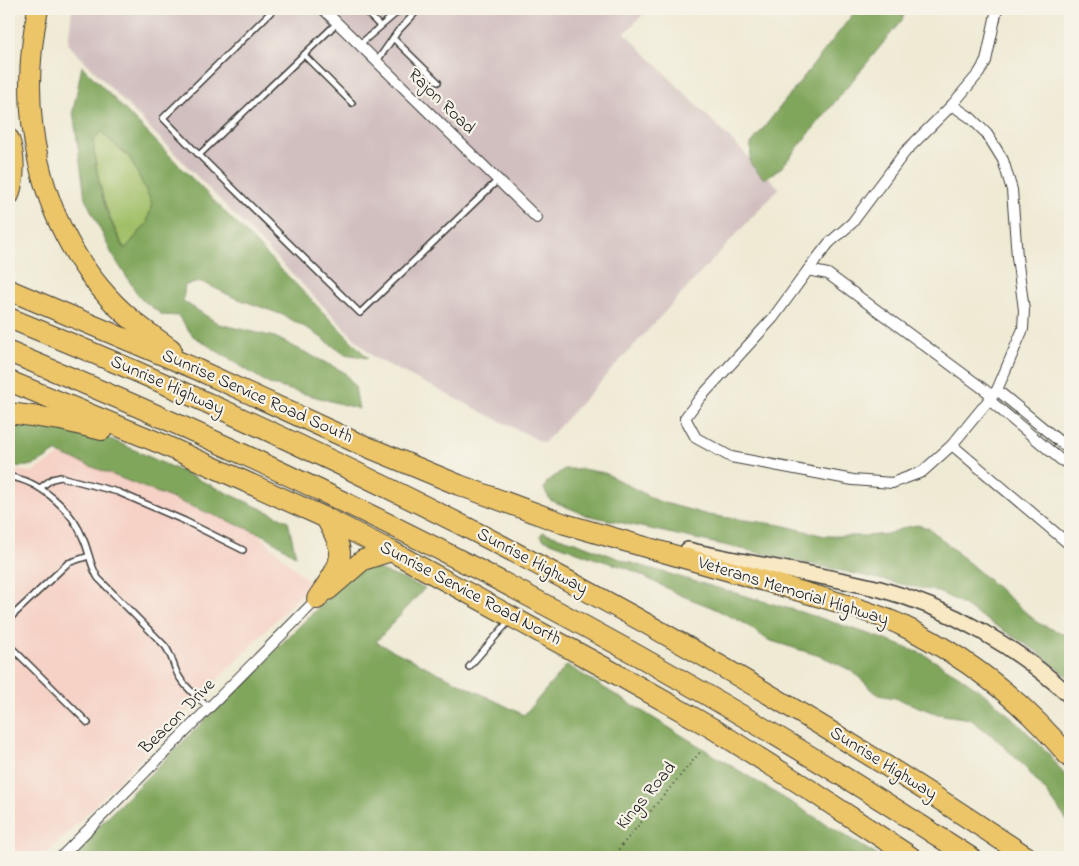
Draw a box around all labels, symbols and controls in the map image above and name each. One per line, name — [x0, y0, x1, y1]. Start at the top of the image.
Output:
street label: Rajon Road — [401, 63, 481, 141]
street label: Sunrise Service Road South — [157, 343, 357, 451]
street label: Sunrise Highway — [105, 349, 228, 424]
street label: Sunrise Highway — [471, 522, 592, 603]
street label: Sunrise Service Road North — [374, 535, 566, 653]
street label: Veterans Memorial Highway — [693, 550, 891, 634]
street label: Beacon Drive — [133, 672, 223, 762]
street label: Sunrise Highway — [824, 721, 942, 808]
street label: Kings Road — [611, 756, 684, 836]

